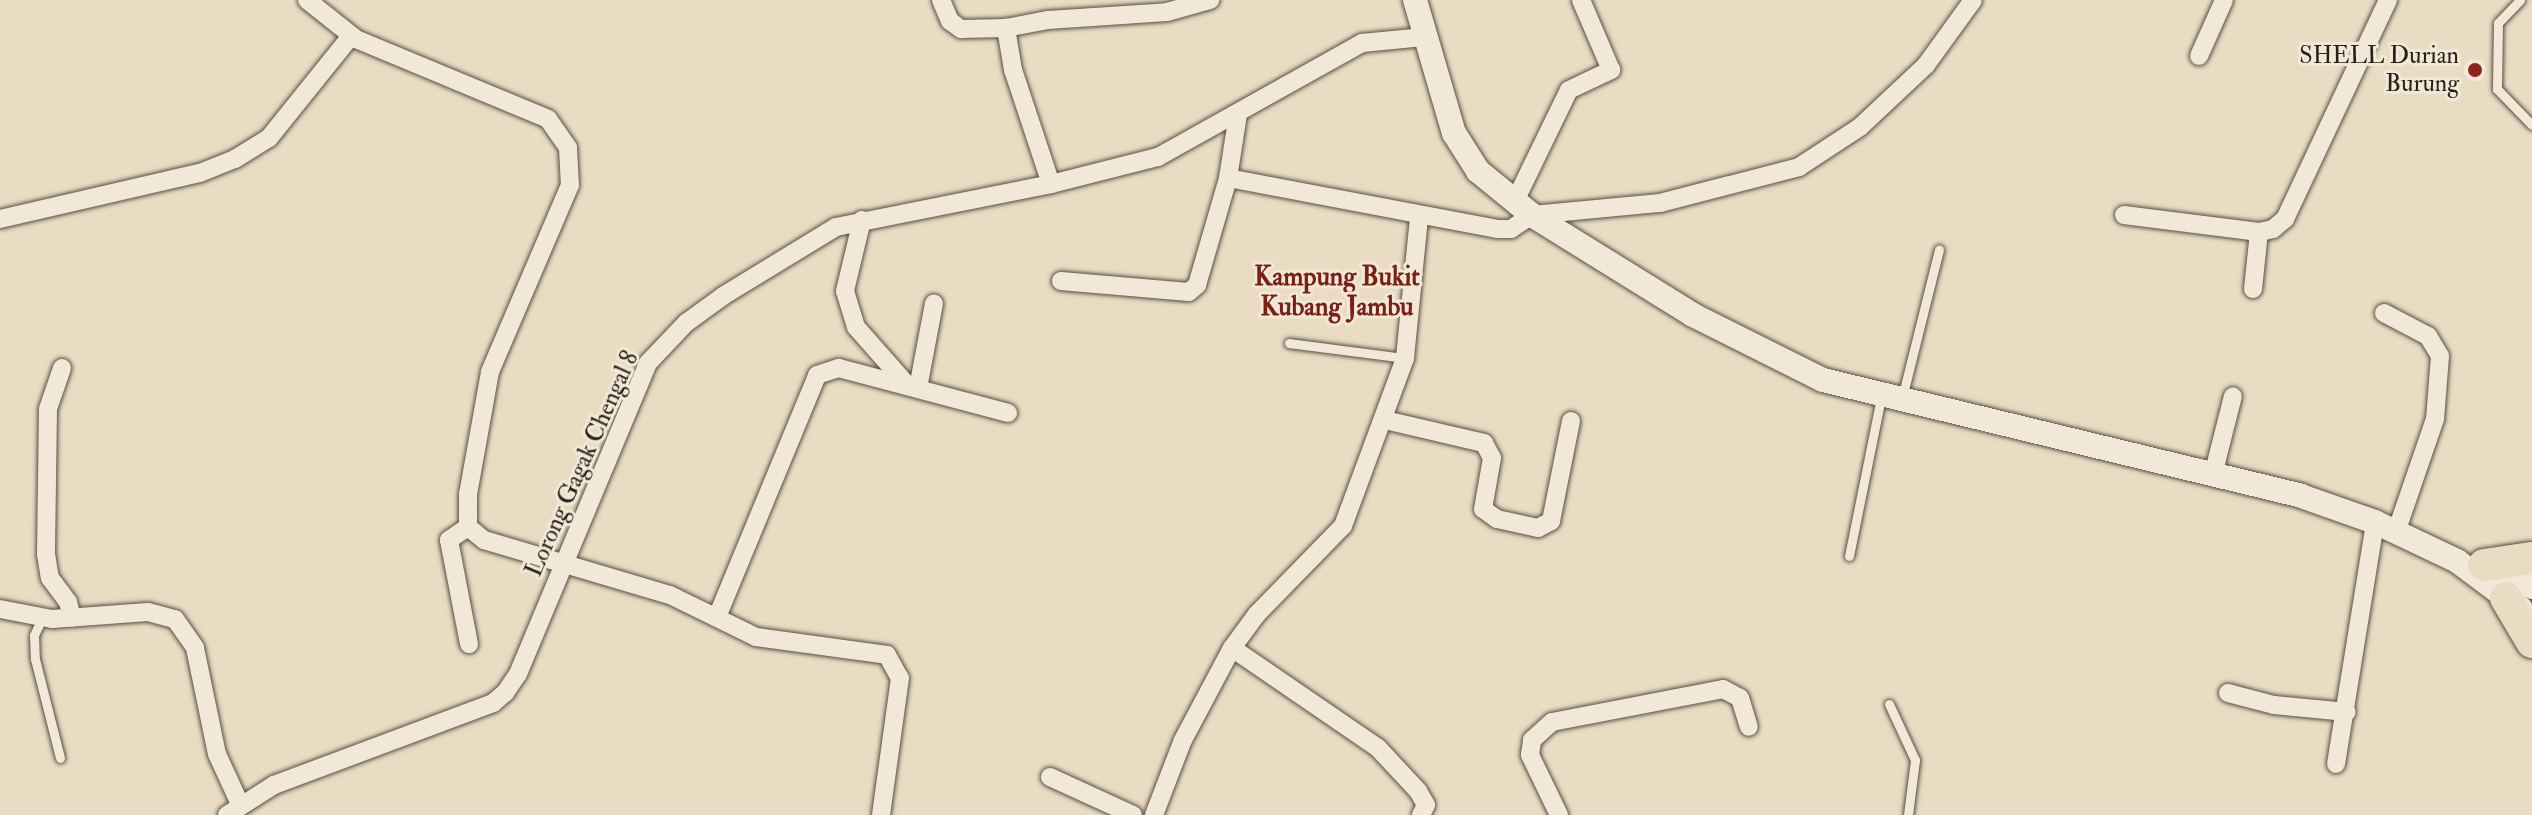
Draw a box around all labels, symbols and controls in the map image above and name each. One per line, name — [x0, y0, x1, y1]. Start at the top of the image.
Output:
place label: SHELL Durian Burung — [2299, 42, 2459, 98]
marker: SHELL Durian Burung — [2466, 61, 2484, 79]
district label: Kampung Bukit Kubang Jambu — [1254, 262, 1420, 324]
street label: Lorong Gagak Chengal 8 — [519, 347, 645, 581]

